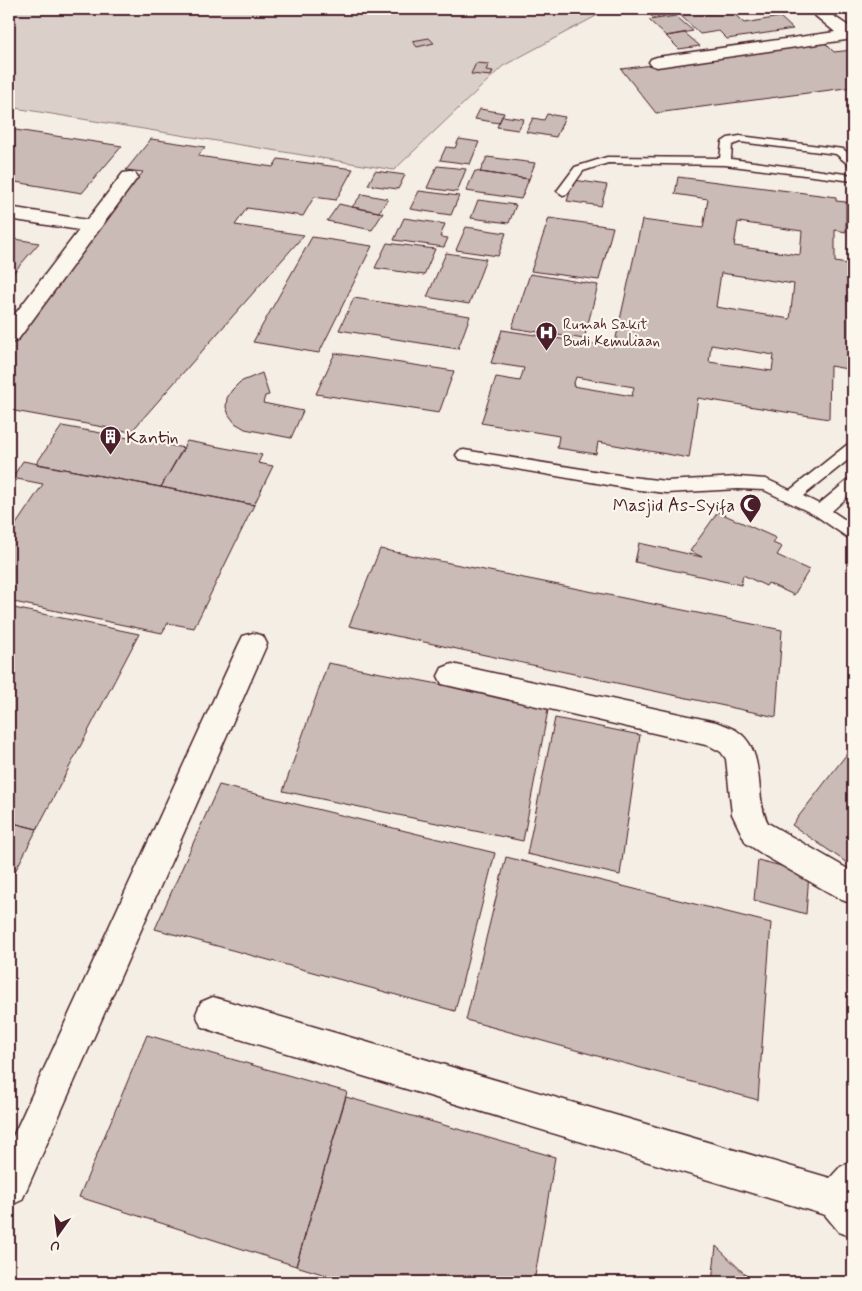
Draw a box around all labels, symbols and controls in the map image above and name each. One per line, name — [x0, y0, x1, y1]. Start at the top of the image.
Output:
place label: Rumah Sakit Budi Kemuliaan — [563, 315, 660, 352]
hospital icon: Rumah Sakit Budi Kemuliaan — [535, 321, 559, 352]
building icon: Kantin — [98, 425, 122, 456]
place label: Kantin — [126, 426, 179, 450]
mosque icon: Masjid As-Syifa — [739, 493, 763, 524]
place label: Masjid As-Syifa — [613, 494, 735, 518]
north arrow — [32, 1208, 82, 1258]
text: U — [49, 1236, 62, 1255]

